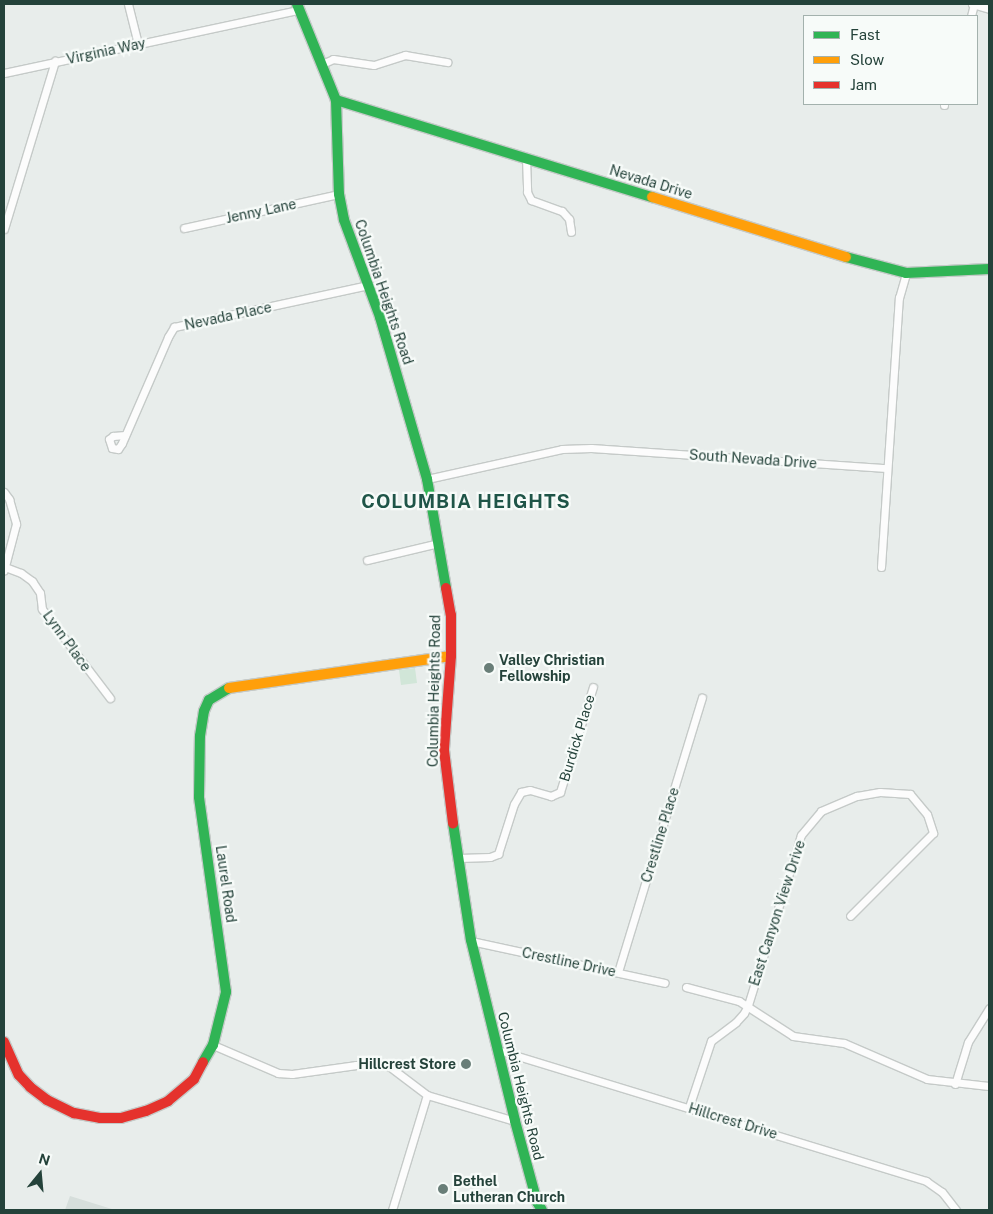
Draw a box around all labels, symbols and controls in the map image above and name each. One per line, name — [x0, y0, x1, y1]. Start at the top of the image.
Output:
legend — [803, 15, 978, 105]
text: Fast — [850, 26, 880, 43]
street label: Virginia Way — [65, 34, 147, 68]
text: Slow — [850, 51, 884, 68]
text: Jam — [850, 76, 877, 93]
street label: Nevada Drive — [607, 161, 695, 203]
street label: Jenny Lane — [224, 195, 298, 227]
street label: Columbia Heights Road — [351, 217, 417, 367]
street label: Nevada Place — [183, 299, 273, 333]
street label: South Nevada Drive — [688, 446, 818, 472]
district label: COLUMBIA HEIGHTS — [359, 491, 573, 513]
street label: Lynn Place — [39, 607, 95, 675]
street label: Columbia Heights Road — [424, 615, 444, 767]
place label: Valley Christian Fellowship — [499, 652, 605, 684]
marker: Valley Christian Fellowship — [483, 662, 495, 674]
street label: Burdick Place — [556, 693, 598, 783]
street label: Crestline Place — [638, 785, 682, 885]
street label: East Canyon View Drive — [745, 838, 809, 988]
street label: Laurel Road — [212, 844, 240, 924]
street label: Crestline Drive — [520, 944, 618, 980]
street label: Columbia Heights Road — [494, 1010, 548, 1162]
place label: Hillcrest Store — [358, 1056, 456, 1072]
marker: Hillcrest Store — [460, 1058, 472, 1070]
street label: Hillcrest Drive — [686, 1099, 780, 1143]
north arrow — [15, 1149, 65, 1199]
text: N — [37, 1150, 52, 1169]
place label: Bethel Lutheran Church — [453, 1173, 565, 1206]
marker: Bethel Lutheran Church — [437, 1183, 449, 1195]

